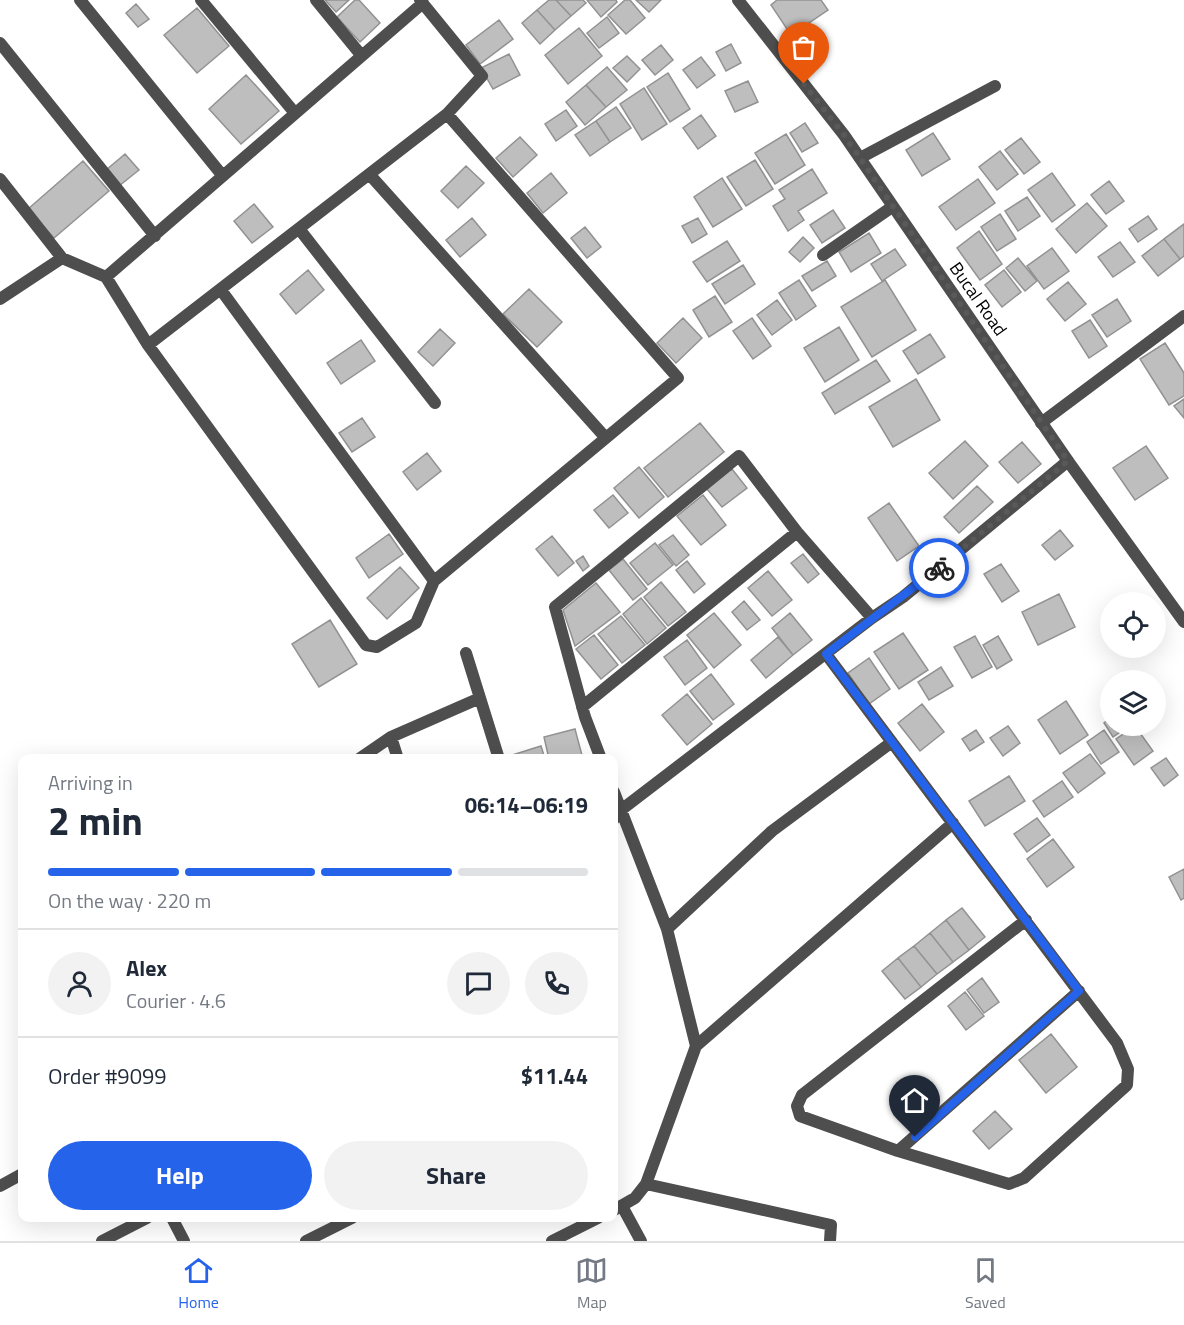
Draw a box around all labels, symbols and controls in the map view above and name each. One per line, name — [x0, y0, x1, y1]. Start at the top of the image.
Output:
pin — [778, 22, 829, 84]
icon: bag — [787, 31, 820, 64]
street label: Bucal Road — [943, 256, 1014, 341]
courier — [909, 538, 969, 598]
icon: bike — [923, 552, 956, 585]
map controls — [1100, 592, 1166, 736]
button: locate — [1100, 592, 1166, 658]
button: layers — [1100, 670, 1166, 736]
text: Arriving in — [48, 767, 133, 798]
text: 06:14–06:19 — [465, 788, 588, 822]
text: 2 min — [48, 791, 143, 850]
text: On the way · 220 m — [48, 885, 211, 916]
text: Alex — [126, 951, 167, 985]
button: person — [48, 952, 111, 1015]
button: chat — [447, 952, 510, 1015]
button: phone — [525, 952, 588, 1015]
text: Courier · 4.6 — [126, 985, 226, 1016]
text: Order #9099 — [48, 1059, 167, 1093]
text: $11.44 — [521, 1059, 588, 1093]
pin — [889, 1075, 940, 1137]
icon: home — [898, 1084, 931, 1117]
button: Help — [48, 1141, 312, 1210]
button: Share — [324, 1141, 588, 1210]
tab: Home — [178, 1254, 219, 1314]
tab: Map — [575, 1254, 608, 1314]
tab: Saved — [965, 1254, 1006, 1314]

